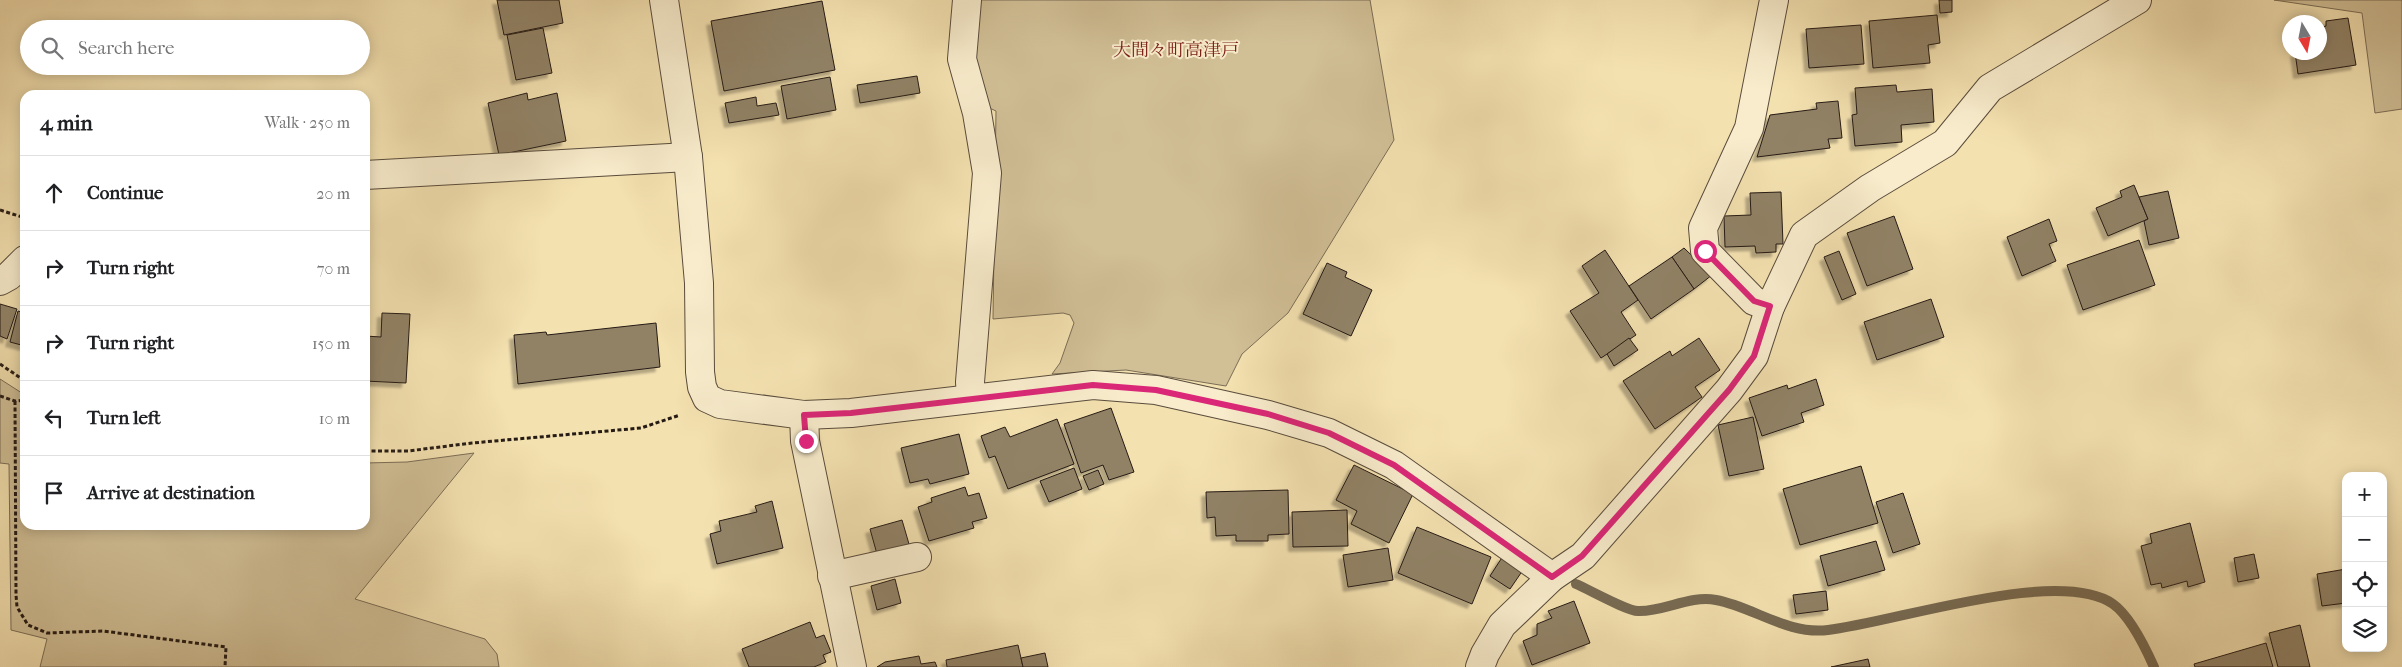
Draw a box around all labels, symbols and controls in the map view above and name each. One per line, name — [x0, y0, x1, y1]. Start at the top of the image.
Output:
north arrow — [2282, 15, 2327, 60]
search box — [20, 20, 370, 75]
icon: search — [38, 34, 66, 62]
text: Search here — [78, 37, 174, 59]
district label: 大間々町高津戸 — [1113, 40, 1239, 61]
text: 4 min — [40, 111, 93, 135]
text: Walk · 250 m — [265, 113, 350, 132]
icon: ahead — [40, 179, 68, 207]
text: Continue — [87, 182, 163, 204]
text: 20 m — [316, 184, 350, 203]
route start — [1694, 240, 1717, 263]
icon: right — [40, 254, 68, 282]
text: Turn right — [87, 257, 174, 279]
text: 70 m — [317, 259, 350, 278]
icon: right — [40, 329, 68, 357]
text: Turn right — [87, 332, 174, 354]
text: 150 m — [312, 334, 350, 353]
icon: left — [40, 404, 68, 432]
text: Turn left — [87, 407, 161, 429]
text: 10 m — [319, 409, 350, 428]
route end — [795, 430, 818, 453]
map controls — [2342, 472, 2387, 652]
button: + — [2342, 472, 2387, 517]
icon: arrive — [40, 479, 68, 507]
text: Arrive at destination — [87, 482, 255, 504]
button: − — [2342, 517, 2387, 562]
button: locate — [2342, 562, 2387, 607]
button: layers — [2342, 607, 2387, 652]

